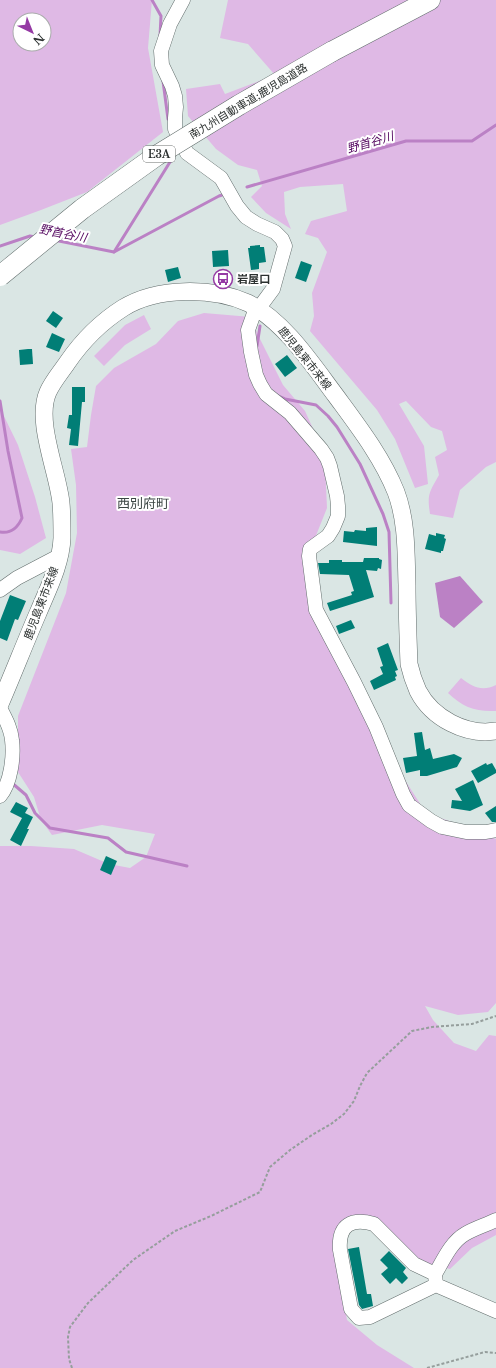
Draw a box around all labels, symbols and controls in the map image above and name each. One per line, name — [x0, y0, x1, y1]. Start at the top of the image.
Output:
north arrow — [12, 12, 52, 52]
text: N — [30, 31, 47, 48]
street label: 南九州自動車道;鹿児島道路 — [186, 60, 310, 142]
water label: 野首谷川 — [345, 128, 397, 156]
road number: E3A — [143, 146, 175, 162]
water label: 野首谷川 — [38, 221, 90, 245]
bus stop icon: 岩屋口 — [212, 268, 234, 290]
place label: 岩屋口 — [237, 272, 270, 286]
street label: 鹿児島東市来線 — [275, 324, 335, 392]
district label: 西別府町 — [117, 495, 169, 512]
street label: 鹿児島東市来線 — [21, 565, 61, 641]

